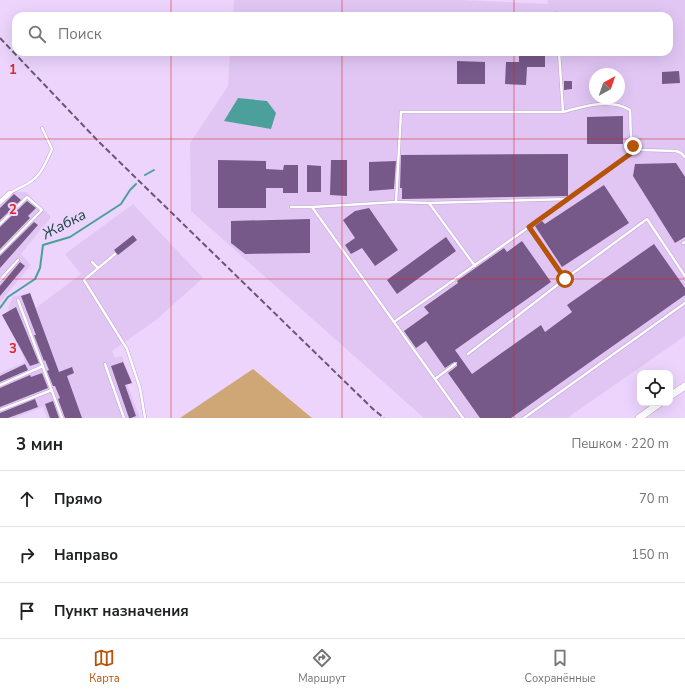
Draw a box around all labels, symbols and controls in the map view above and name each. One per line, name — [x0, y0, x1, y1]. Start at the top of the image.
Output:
search box — [12, 12, 673, 56]
icon: search — [26, 23, 48, 45]
text: Поиск — [58, 24, 102, 44]
text: 1 — [9, 61, 17, 79]
north arrow — [589, 68, 625, 104]
route end — [624, 137, 642, 155]
text: 2 — [9, 201, 17, 219]
water label: Жабка — [38, 204, 89, 244]
route start — [556, 270, 574, 288]
text: 3 — [9, 340, 17, 358]
map controls — [637, 370, 673, 406]
button: locate — [637, 370, 673, 406]
text: 3 мин — [16, 433, 63, 456]
text: Пешком · 220 m — [571, 435, 669, 453]
icon: ahead — [16, 488, 38, 510]
text: Прямо — [54, 489, 102, 509]
text: 70 m — [639, 490, 669, 508]
icon: right — [16, 544, 38, 566]
text: Направо — [54, 545, 118, 565]
text: 150 m — [631, 546, 669, 564]
icon: arrive — [16, 600, 38, 622]
text: Пункт назначения — [54, 601, 189, 621]
tab: Карта — [89, 647, 120, 686]
tab: Маршрут — [298, 647, 346, 686]
tab: Сохранённые — [525, 647, 596, 686]

